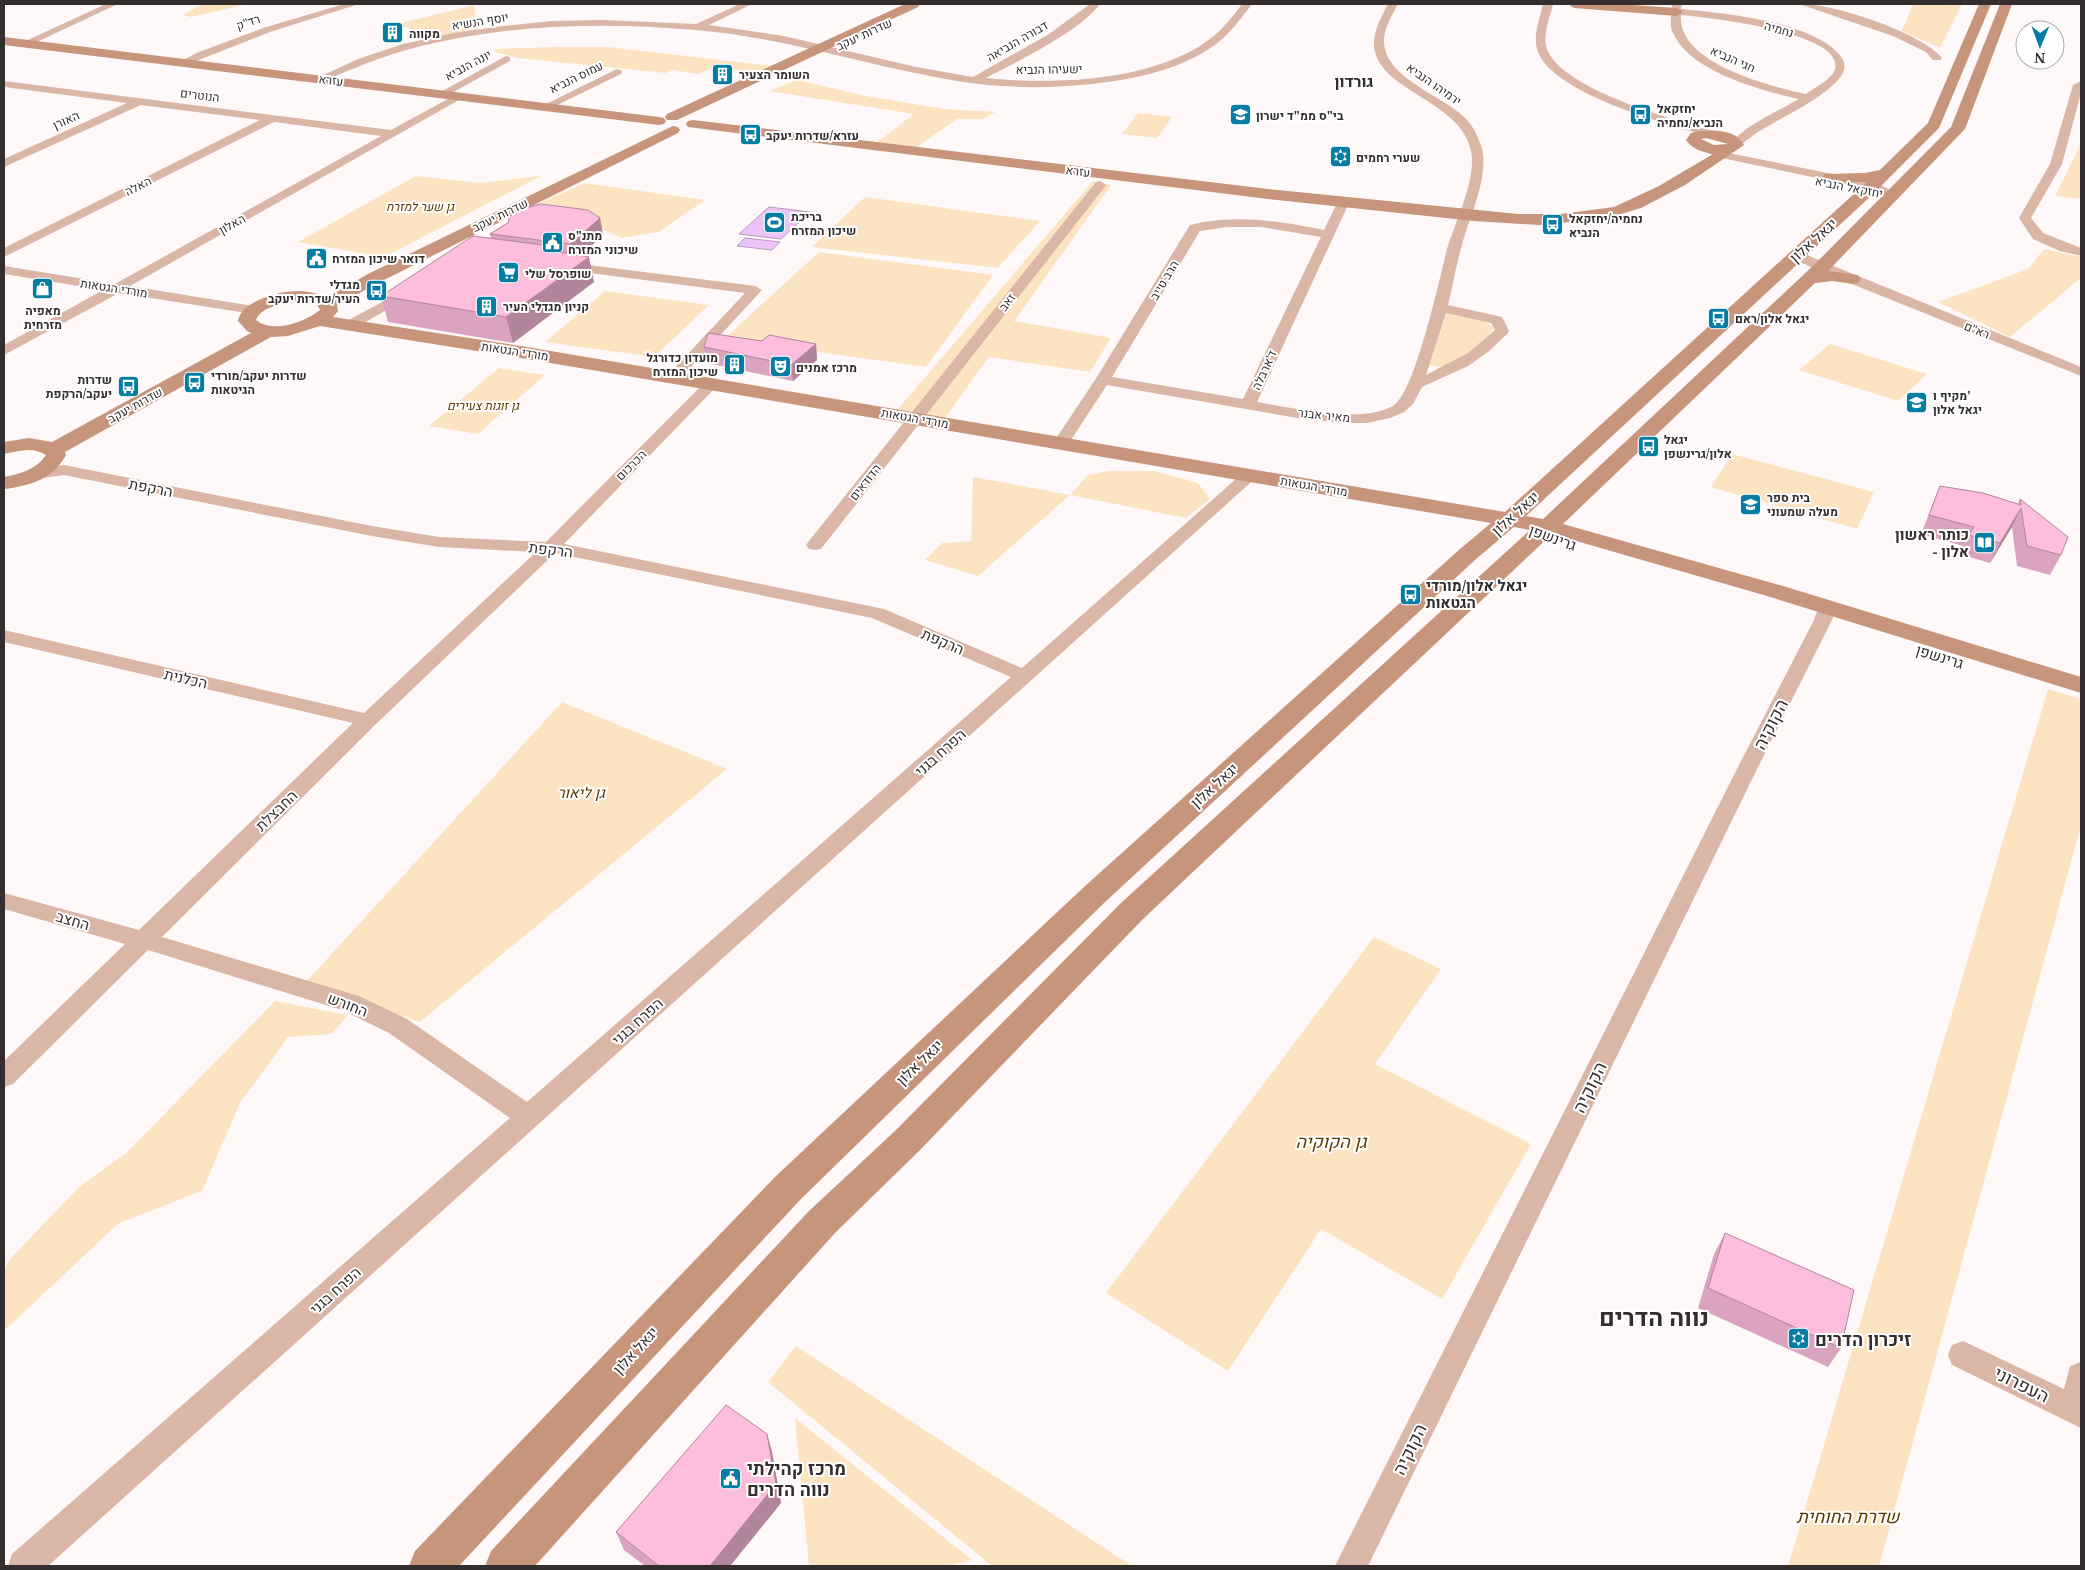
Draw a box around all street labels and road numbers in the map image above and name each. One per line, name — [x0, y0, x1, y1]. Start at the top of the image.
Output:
street label: יוסף הנשיא — [450, 8, 510, 34]
street label: רד"ק — [234, 10, 262, 34]
street label: שדרות יעקב — [833, 14, 895, 54]
street label: דבורה הנביאה — [983, 17, 1051, 65]
street label: נחמיה — [1762, 17, 1796, 41]
street label: חגי הנביא — [1708, 42, 1758, 76]
street label: יונה הנביא — [442, 46, 494, 84]
street label: עמוס הנביא — [546, 57, 606, 97]
street label: ירמיהו הנביא — [1403, 59, 1465, 109]
street label: ישעיהו הנביא — [1016, 60, 1082, 78]
street label: עזרא — [318, 70, 344, 90]
street label: הנוטרים — [179, 84, 221, 106]
street label: האורן — [50, 107, 82, 133]
street label: עזרא — [1065, 161, 1091, 181]
street label: האלה — [122, 172, 154, 200]
street label: יחזקאל הנביא — [1814, 172, 1884, 202]
street label: שדרות יעקב — [469, 194, 531, 236]
street label: האלון — [216, 210, 248, 238]
street label: יגאל אלון — [1785, 213, 1841, 267]
street label: הרב טייב — [1146, 257, 1182, 303]
street label: מורדי הגטאות — [79, 274, 149, 302]
street label: זאב — [995, 290, 1019, 314]
street label: רא"ם — [1962, 317, 1992, 343]
street label: מורדי הגטאות — [480, 337, 550, 365]
street label: ד'ארבלה — [1247, 347, 1281, 393]
street label: שדרות יעקב — [105, 383, 165, 427]
street label: מורדי הגטאות — [880, 404, 950, 432]
street label: מאיר אבנר — [1297, 404, 1351, 426]
street label: הכרכום — [612, 446, 650, 484]
street label: הדודאים — [845, 460, 885, 504]
street label: מורדי הגטאות — [1279, 472, 1349, 500]
street label: הרקפת — [127, 473, 175, 501]
street label: יגאל אלון — [1487, 486, 1543, 540]
street label: גרינשפן — [1527, 519, 1580, 555]
street label: הרקפת — [528, 536, 574, 562]
street label: הרקפת — [919, 623, 967, 659]
street label: גרינשפן — [1914, 639, 1966, 673]
street label: הכלנית — [162, 663, 210, 693]
street label: הקוקיה — [1747, 694, 1793, 754]
street label: הפרח בגני — [910, 724, 970, 780]
street label: יגאל אלון — [1186, 758, 1242, 812]
street label: החבצלת — [251, 785, 301, 835]
street label: החצב — [54, 906, 92, 934]
street label: החורש — [325, 987, 371, 1021]
street label: הפרח בגני — [607, 993, 667, 1049]
street label: יגאל אלון — [891, 1035, 947, 1089]
street label: הקוקיה — [1566, 1057, 1612, 1117]
street label: הפרח בגני — [305, 1262, 365, 1318]
street label: יגאל אלון — [608, 1322, 662, 1378]
street label: העפרוני — [1990, 1360, 2054, 1408]
street label: הקוקיה — [1386, 1419, 1432, 1479]

